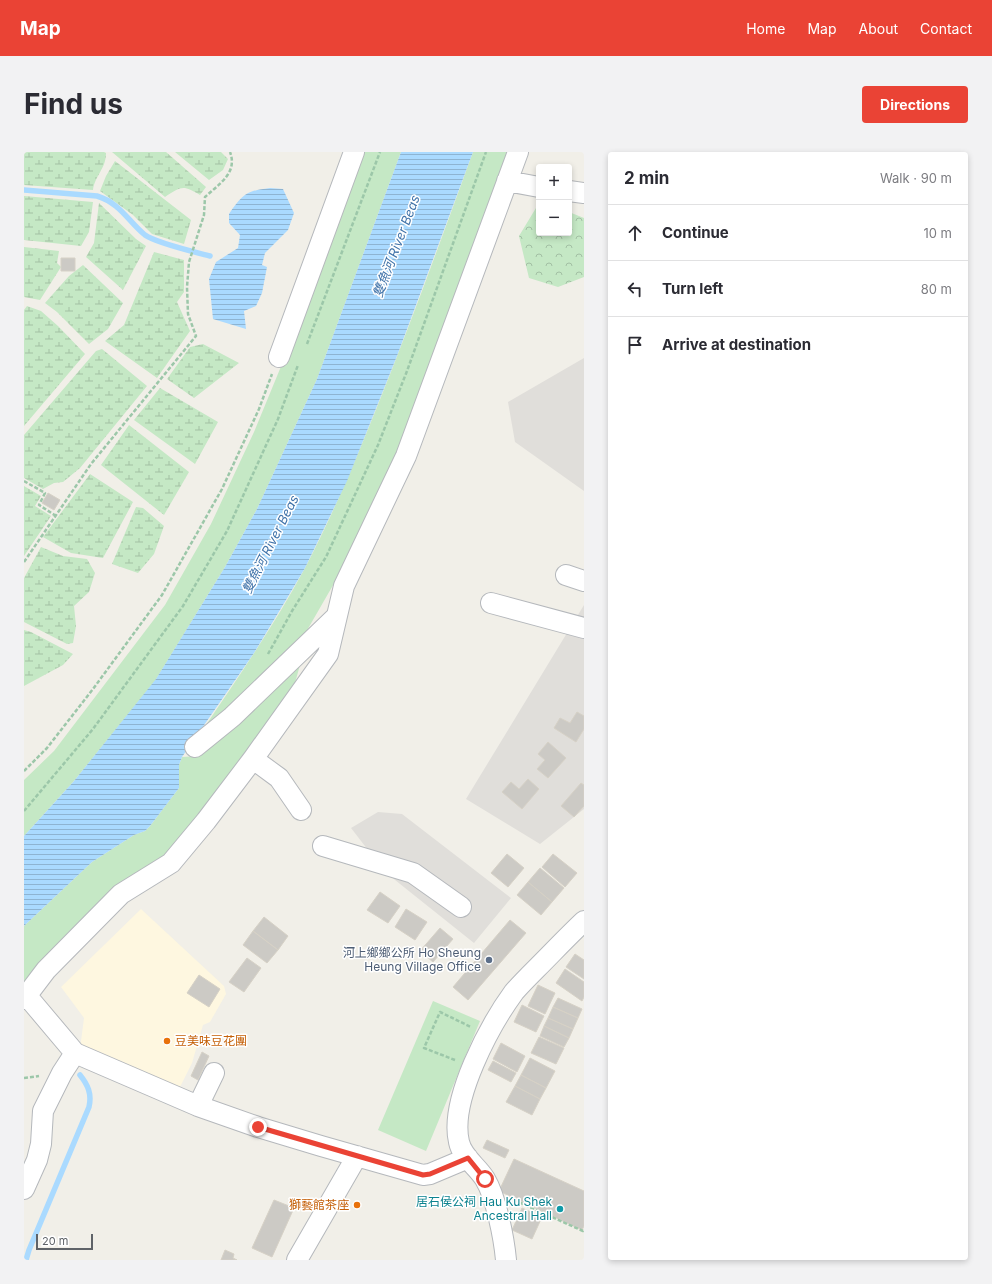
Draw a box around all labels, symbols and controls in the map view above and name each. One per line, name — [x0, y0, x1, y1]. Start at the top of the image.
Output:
text: Map — [20, 17, 61, 40]
text: Home — [746, 20, 785, 37]
text: Map — [807, 20, 837, 37]
text: About — [859, 20, 898, 37]
text: Contact — [920, 20, 972, 37]
button: Directions — [862, 86, 968, 123]
text: Find us — [24, 87, 123, 121]
map controls — [536, 164, 572, 236]
button: + — [536, 164, 572, 200]
text: 2 min — [624, 168, 669, 188]
text: Walk · 90 m — [880, 170, 952, 186]
water label: 雙魚河 River Beas — [369, 193, 423, 299]
button: − — [536, 200, 572, 236]
icon: ahead — [624, 222, 646, 244]
text: Continue — [662, 223, 729, 242]
text: 10 m — [923, 225, 952, 241]
icon: left — [624, 278, 646, 300]
text: Turn left — [662, 279, 723, 298]
text: 80 m — [921, 281, 952, 297]
icon: arrive — [624, 334, 646, 356]
text: Arrive at destination — [662, 335, 811, 354]
water label: 雙魚河 River Beas — [238, 492, 302, 596]
place label: 河上鄉鄉公所 Ho Sheung Heung Village Office — [343, 945, 481, 974]
marker: 河上鄉鄉公所 Ho Sheung Heung Village Office — [484, 955, 494, 965]
place label: 豆美味豆花團 — [175, 1033, 247, 1048]
marker: 豆美味豆花團 — [162, 1036, 172, 1046]
route end — [249, 1118, 267, 1136]
route start — [476, 1170, 494, 1188]
place label: 居石侯公祠 Hau Ku Shek Ancestral Hall — [416, 1194, 552, 1223]
place label: 獅藝館茶座 — [289, 1197, 349, 1212]
marker: 獅藝館茶座 — [352, 1200, 362, 1210]
marker: 居石侯公祠 Hau Ku Shek Ancestral Hall — [555, 1204, 565, 1214]
scale bar — [36, 1232, 93, 1251]
text: 20 m — [42, 1234, 68, 1248]

